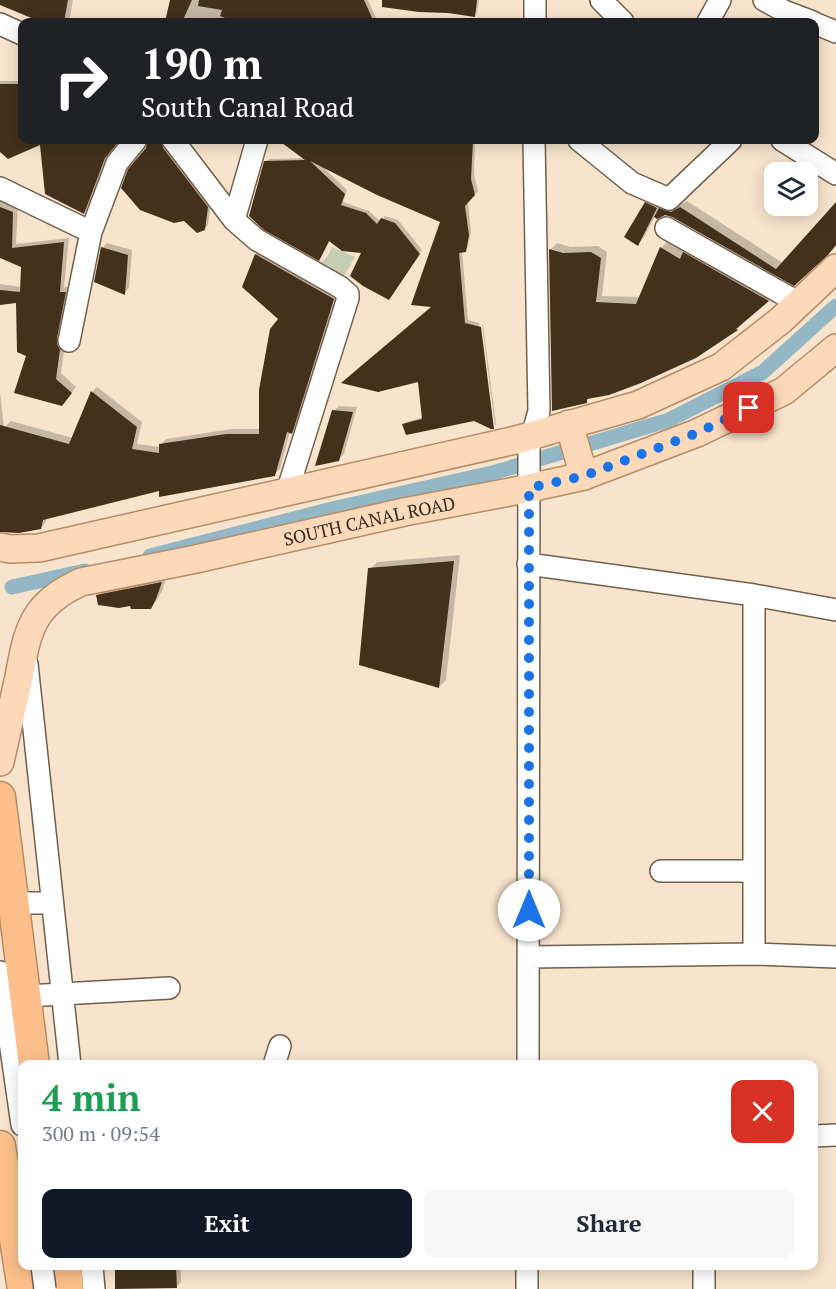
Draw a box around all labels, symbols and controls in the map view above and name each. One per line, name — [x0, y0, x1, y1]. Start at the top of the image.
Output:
text: 190 m — [141, 35, 262, 91]
icon: right — [42, 42, 120, 120]
text: South Canal Road — [141, 89, 354, 125]
map controls — [764, 162, 818, 216]
button: layers — [764, 162, 818, 216]
pin — [723, 382, 774, 433]
icon: arrive — [732, 391, 765, 424]
street label: SOUTH CANAL ROAD — [281, 491, 457, 551]
position arrow — [497, 878, 561, 942]
text: 4 min — [42, 1074, 140, 1121]
button: close — [731, 1080, 794, 1143]
text: 300 m · 09:54 — [42, 1120, 160, 1147]
button: Exit — [42, 1189, 412, 1258]
button: Share — [424, 1189, 794, 1258]

